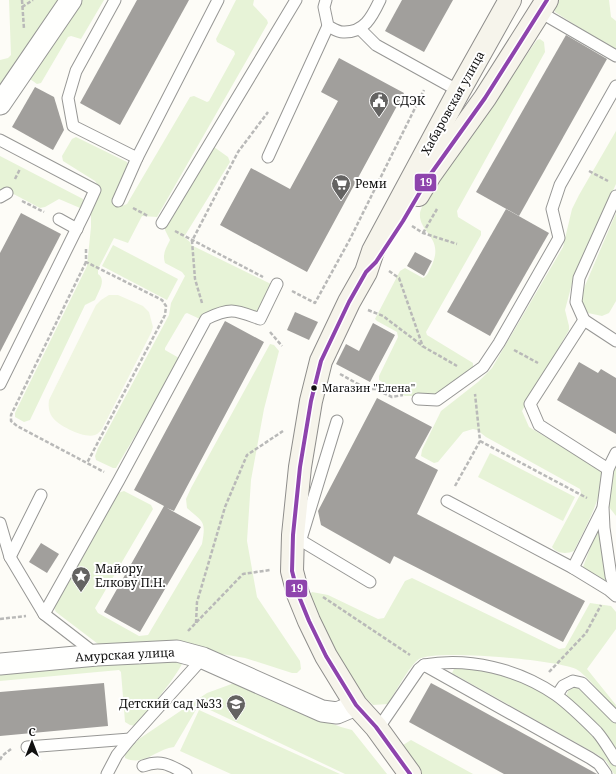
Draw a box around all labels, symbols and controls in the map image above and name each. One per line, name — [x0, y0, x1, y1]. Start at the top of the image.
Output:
street label: Хабаровская улица — [417, 47, 488, 158]
public building icon: СДЭК — [368, 90, 390, 118]
place label: СДЭК — [393, 92, 426, 109]
supermarket icon: Реми — [330, 173, 352, 201]
line badge: 19 — [414, 173, 437, 192]
text: 19 — [420, 174, 432, 189]
place label: Реми — [355, 175, 387, 192]
place label: Магазин "Елена" — [322, 380, 415, 395]
marker: Магазин "Елена" — [309, 383, 319, 393]
place label: Майору Елкову П.Н. — [95, 560, 166, 591]
place icon: Майору Елкову П.Н. — [70, 565, 92, 593]
line badge: 19 — [285, 579, 308, 598]
text: 19 — [291, 580, 303, 595]
street label: Амурская улица — [75, 643, 175, 666]
school or university icon: Детский сад №33 — [225, 693, 247, 721]
place label: Детский сад №33 — [119, 695, 222, 712]
north arrow — [12, 722, 52, 762]
text: С — [28, 724, 36, 739]

